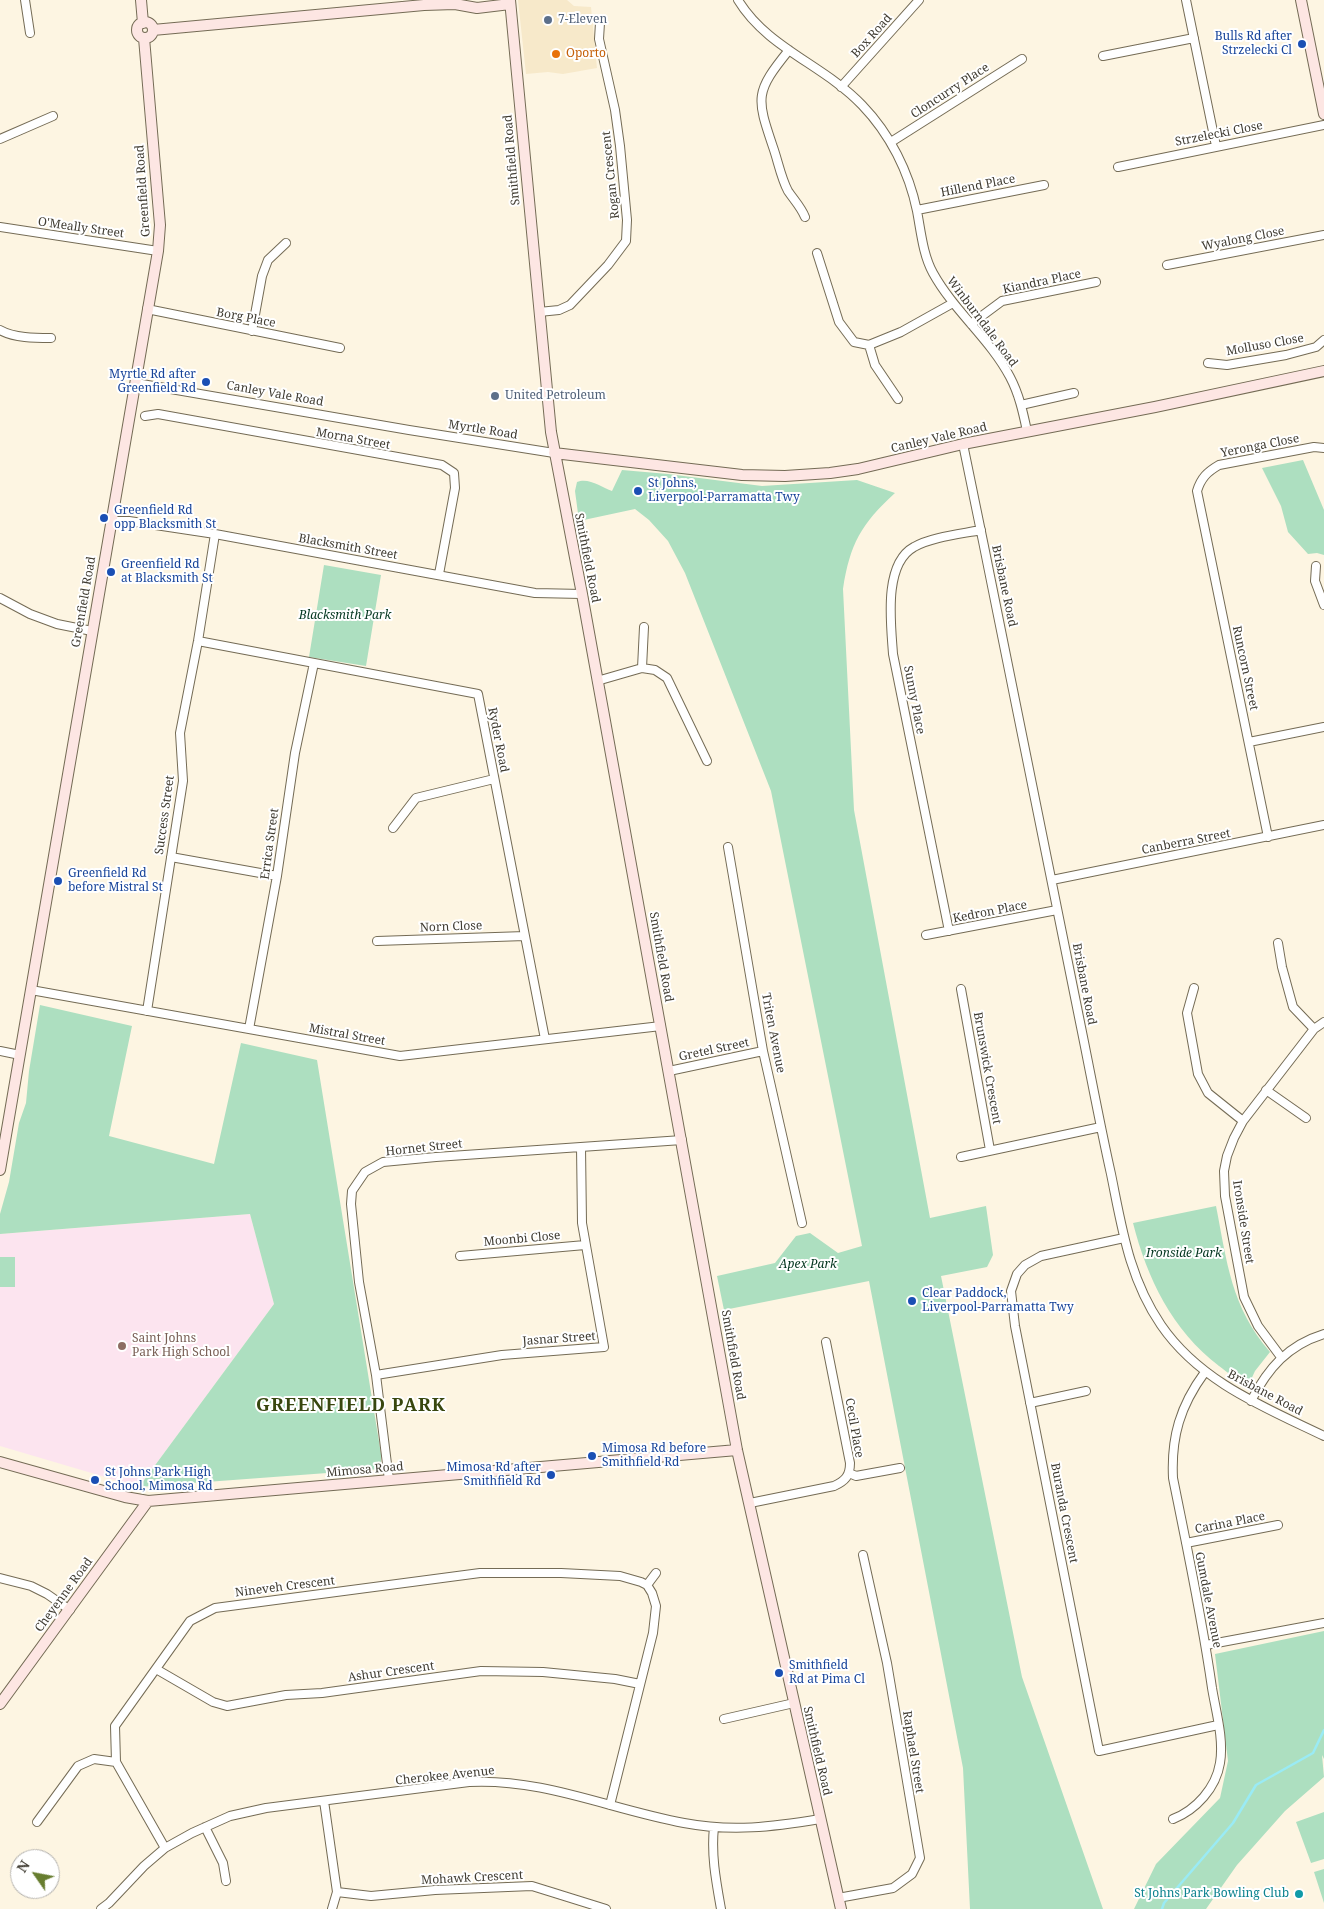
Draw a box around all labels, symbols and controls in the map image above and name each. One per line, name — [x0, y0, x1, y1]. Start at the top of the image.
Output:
street label: Box Road — [849, 11, 895, 61]
place label: 7-Eleven — [558, 13, 607, 27]
marker: 7-Eleven — [542, 14, 554, 26]
place label: Bulls Rd after Strzelecki Cl — [1215, 30, 1292, 58]
marker: Bulls Rd after Strzelecki Cl — [1296, 38, 1308, 50]
place label: Oporto — [566, 47, 606, 61]
marker: Oporto — [550, 48, 562, 60]
street label: Cloncurry Place — [908, 60, 992, 122]
street label: Smithfield Road — [501, 114, 523, 206]
street label: Strzelecki Close — [1174, 118, 1264, 150]
street label: Rogan Crescent — [599, 130, 623, 220]
street label: Greenfield Road — [133, 144, 153, 238]
street label: Hillend Place — [940, 172, 1016, 200]
street label: O'Meally Street — [37, 215, 125, 241]
street label: Wyalong Close — [1200, 224, 1286, 254]
street label: Kiandra Place — [1002, 267, 1082, 297]
street label: Winburndale Road — [944, 274, 1020, 370]
street label: Borg Place — [215, 305, 277, 331]
street label: Molluso Close — [1225, 331, 1305, 359]
place label: Myrtle Rd after Greenfield Rd — [109, 368, 196, 396]
marker: Myrtle Rd after Greenfield Rd — [200, 376, 212, 388]
street label: Canley Vale Road — [225, 378, 325, 410]
place label: United Petroleum — [505, 389, 606, 403]
marker: United Petroleum — [489, 390, 501, 402]
street label: Myrtle Road — [447, 417, 519, 443]
street label: Canley Vale Road — [890, 420, 988, 456]
street label: Morna Street — [315, 425, 391, 453]
street label: Yeronga Close — [1220, 431, 1300, 461]
place label: St Johns, Liverpool-Parramatta Twy — [648, 477, 800, 505]
marker: St Johns, Liverpool-Parramatta Twy — [632, 485, 644, 497]
place label: Greenfield Rd opp Blacksmith St — [114, 504, 216, 532]
marker: Greenfield Rd opp Blacksmith St — [98, 512, 110, 524]
street label: Smithfield Road — [571, 512, 603, 604]
street label: Blacksmith Street — [297, 531, 399, 563]
street label: Brisbane Road — [988, 544, 1020, 628]
street label: Greenfield Road — [69, 555, 99, 649]
place label: Greenfield Rd at Blacksmith St — [121, 558, 213, 586]
marker: Greenfield Rd at Blacksmith St — [105, 566, 117, 578]
park label: Blacksmith Park — [299, 609, 391, 623]
street label: Runcorn Street — [1229, 624, 1261, 712]
street label: Sunny Place — [900, 665, 928, 735]
street label: Ryder Road — [485, 706, 511, 774]
street label: Success Street — [152, 774, 178, 856]
street label: Errica Street — [258, 807, 282, 881]
street label: Canberra Street — [1140, 826, 1232, 858]
place label: Greenfield Rd before Mistral St — [68, 867, 163, 895]
marker: Greenfield Rd before Mistral St — [52, 875, 64, 887]
street label: Kedron Place — [952, 898, 1028, 926]
street label: Smithfield Road — [646, 911, 676, 1003]
street label: Norn Close — [420, 919, 482, 935]
street label: Brisbane Road — [1069, 942, 1099, 1026]
street label: Triten Avenue — [758, 992, 788, 1074]
street label: Brunswick Crescent — [970, 1011, 1004, 1125]
street label: Mistral Street — [308, 1021, 386, 1049]
street label: Gretel Street — [677, 1036, 751, 1064]
street label: Hornet Street — [385, 1137, 463, 1159]
street label: Ironside Street — [1229, 1179, 1257, 1265]
street label: Moonbi Close — [483, 1228, 561, 1250]
park label: Ironside Park — [1146, 1247, 1222, 1261]
park label: Apex Park — [779, 1258, 837, 1272]
place label: Clear Paddock, Liverpool-Parramatta Twy — [922, 1287, 1074, 1315]
marker: Clear Paddock, Liverpool-Parramatta Twy — [906, 1295, 918, 1307]
street label: Smithfield Road — [718, 1309, 748, 1401]
street label: Jasnar Street — [522, 1329, 596, 1349]
place label: Saint Johns Park High School — [132, 1332, 230, 1360]
marker: Saint Johns Park High School — [116, 1340, 128, 1352]
street label: Brisbane Road — [1225, 1367, 1305, 1419]
district label: GREENFIELD PARK — [254, 1395, 448, 1417]
street label: Cecil Place — [842, 1397, 866, 1459]
place label: Mimosa Rd before Smithfield Rd — [602, 1442, 706, 1470]
marker: Mimosa Rd before Smithfield Rd — [586, 1450, 598, 1462]
street label: Mimosa Road — [326, 1459, 404, 1481]
place label: Mimosa Rd after Smithfield Rd — [447, 1461, 541, 1489]
street label: Buranda Crescent — [1047, 1462, 1081, 1564]
place label: St Johns Park High School, Mimosa Rd — [105, 1466, 213, 1494]
marker: Mimosa Rd after Smithfield Rd — [545, 1469, 557, 1481]
marker: St Johns Park High School, Mimosa Rd — [89, 1474, 101, 1486]
street label: Carina Place — [1194, 1509, 1266, 1537]
street label: Gumdale Avenue — [1192, 1551, 1224, 1649]
street label: Cheyenne Road — [32, 1555, 96, 1635]
street label: Nineveh Crescent — [234, 1574, 336, 1600]
street label: Ashur Crescent — [347, 1659, 435, 1685]
place label: Smithfield Rd at Pima Cl — [789, 1659, 865, 1687]
marker: Smithfield Rd at Pima Cl — [773, 1667, 785, 1679]
street label: Smithfield Road — [800, 1705, 834, 1797]
street label: Raphael Street — [899, 1710, 927, 1794]
street label: Cherokee Avenue — [395, 1764, 495, 1788]
north arrow — [10, 1849, 60, 1899]
text: N — [12, 1856, 34, 1876]
street label: Mohawk Crescent — [421, 1868, 523, 1888]
place label: St Johns Park Bowling Club — [1134, 1887, 1289, 1901]
marker: St Johns Park Bowling Club — [1293, 1888, 1305, 1900]

